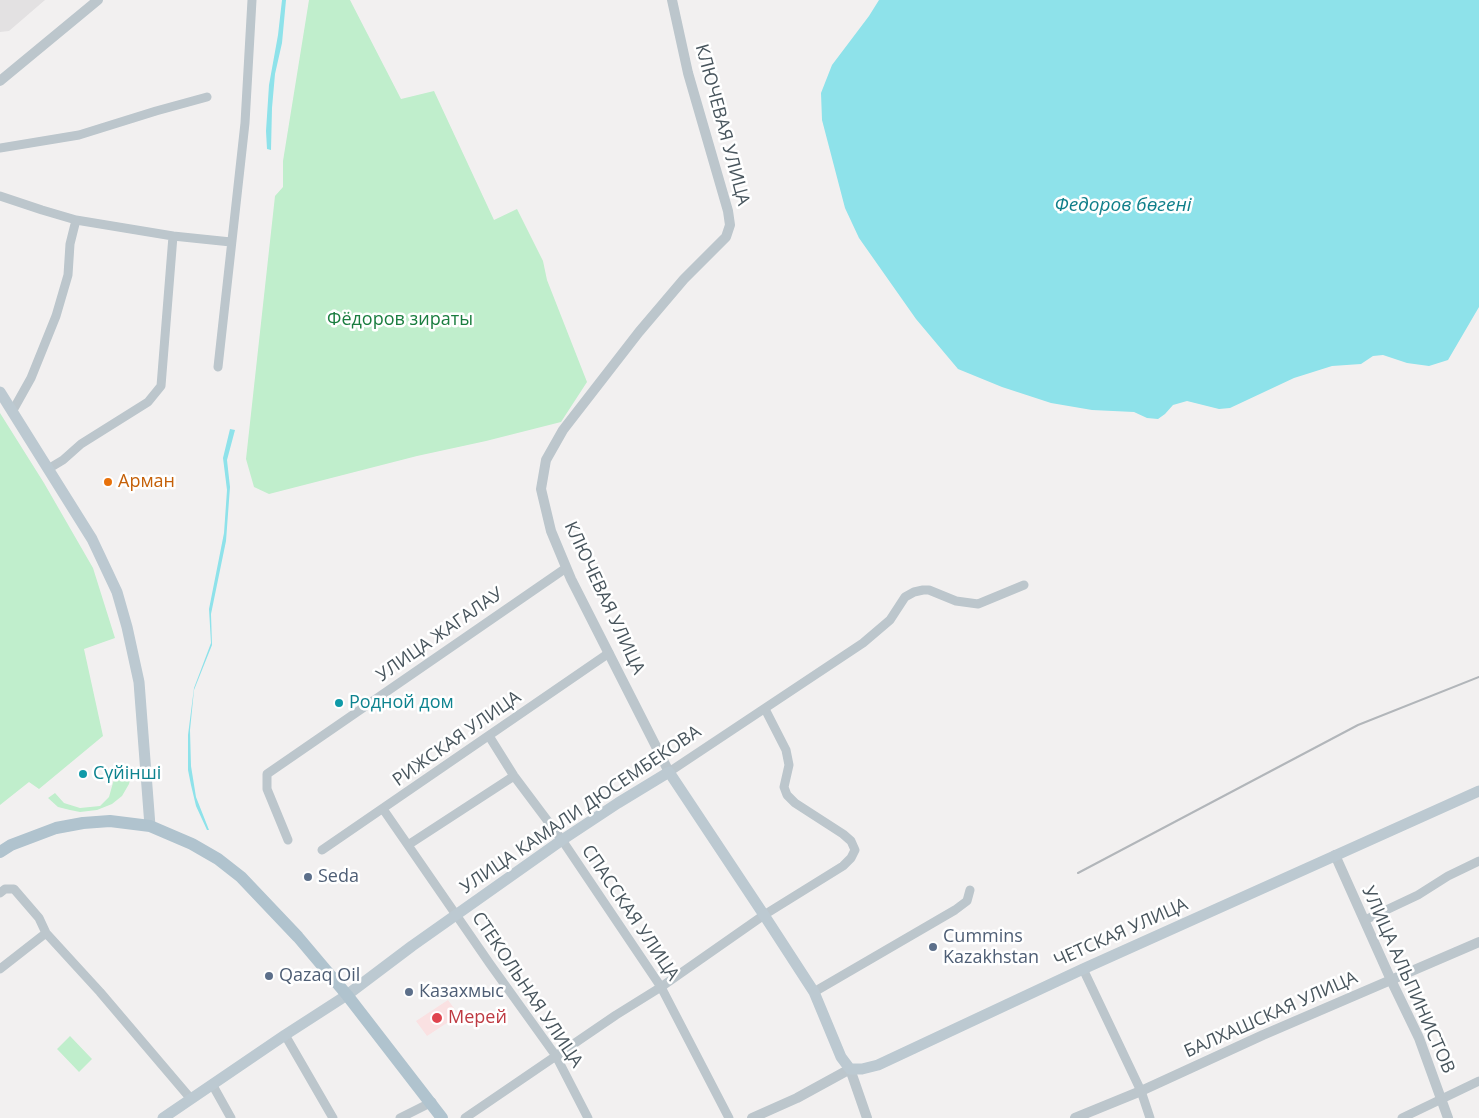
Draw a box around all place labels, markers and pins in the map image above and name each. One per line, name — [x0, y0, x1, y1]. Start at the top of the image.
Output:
place label: Арман — [118, 471, 175, 493]
marker: Арман — [102, 476, 114, 488]
place label: Родной дом — [349, 692, 454, 714]
marker: Родной дом — [333, 697, 345, 709]
place label: Сүйінші — [93, 763, 161, 785]
marker: Сүйінші — [77, 768, 89, 780]
place label: Seda — [318, 866, 359, 888]
marker: Seda — [302, 871, 314, 883]
place label: Cummins Kazakhstan — [943, 926, 1039, 969]
marker: Cummins Kazakhstan — [927, 941, 939, 953]
place label: Qazaq Oil — [279, 965, 360, 987]
marker: Qazaq Oil — [263, 970, 275, 982]
place label: Казахмыс — [419, 981, 504, 1003]
marker: Казахмыс — [403, 986, 415, 998]
place label: Мерей — [448, 1007, 507, 1029]
marker: Мерей — [430, 1011, 444, 1025]

